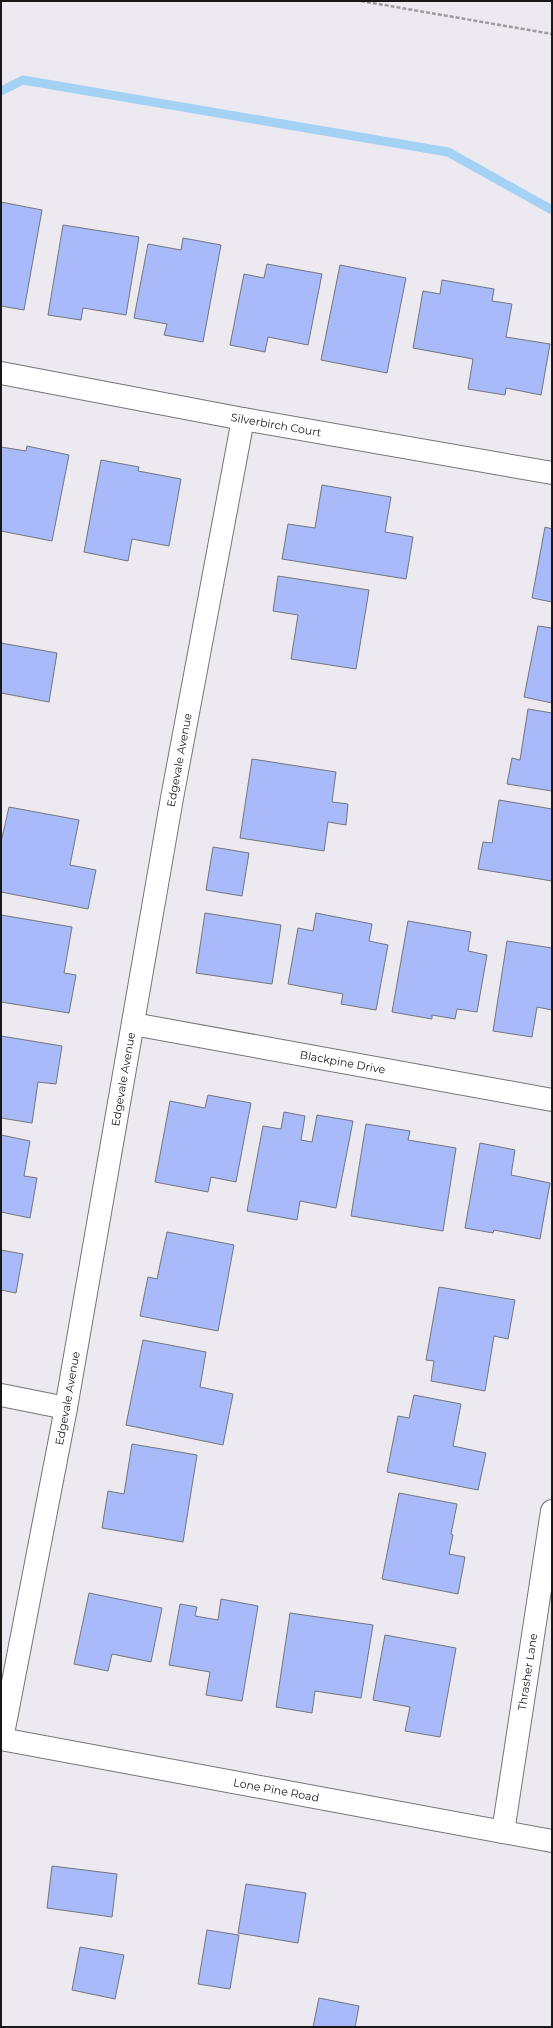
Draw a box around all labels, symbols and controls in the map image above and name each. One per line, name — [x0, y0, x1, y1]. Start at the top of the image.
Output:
street label: Silverbirch Court — [230, 410, 323, 440]
street label: Edgevale Avenue — [164, 712, 195, 808]
street label: Edgevale Avenue — [108, 1031, 138, 1127]
street label: Blackpine Drive — [299, 1047, 387, 1077]
street label: Edgevale Avenue — [52, 1350, 83, 1446]
street label: Thrasher Lane — [515, 1632, 540, 1712]
street label: Lone Pine Road — [232, 1775, 320, 1805]

